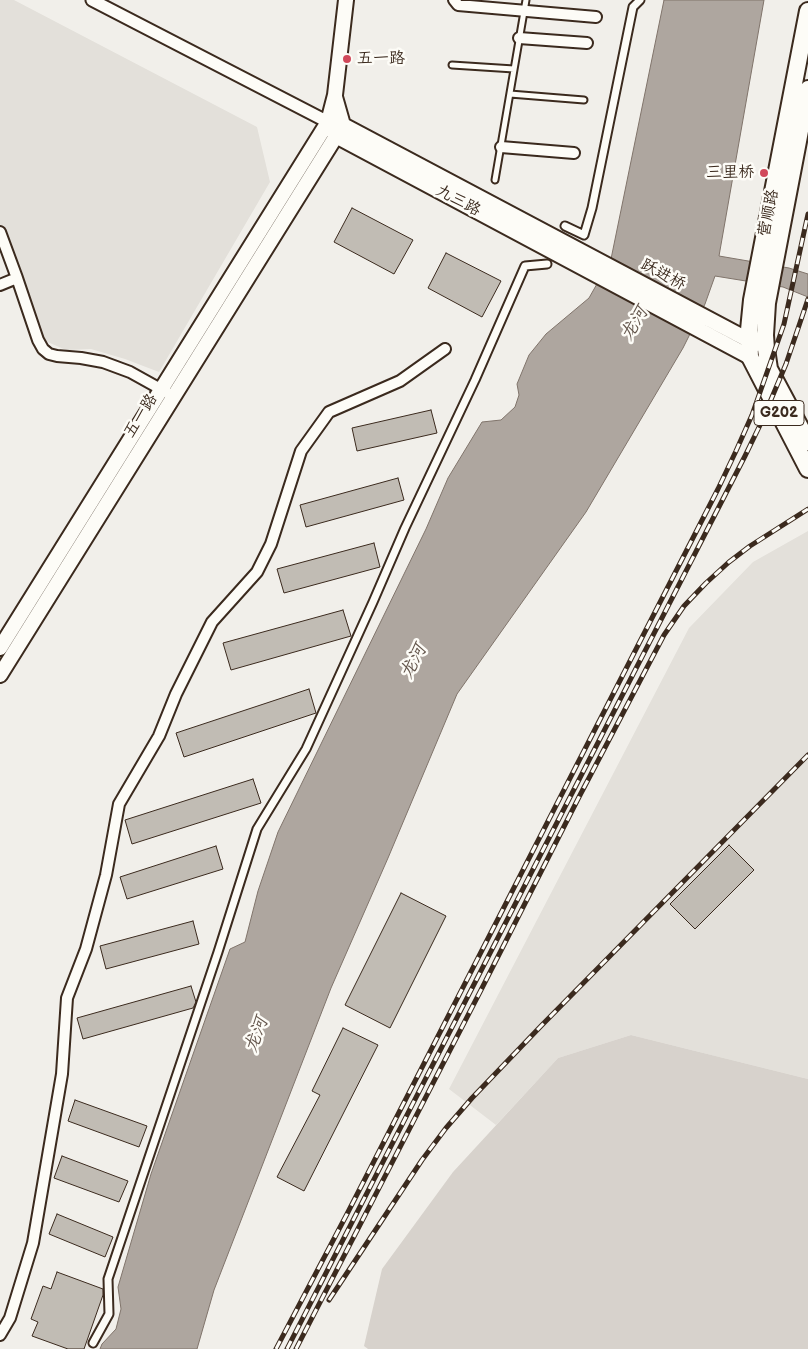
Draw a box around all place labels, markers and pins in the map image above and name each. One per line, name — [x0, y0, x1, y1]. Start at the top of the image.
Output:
place label: 五一路 — [357, 49, 405, 69]
marker: 五一路 — [341, 53, 353, 65]
place label: 三里桥 — [706, 163, 754, 183]
marker: 三里桥 — [758, 167, 770, 179]

